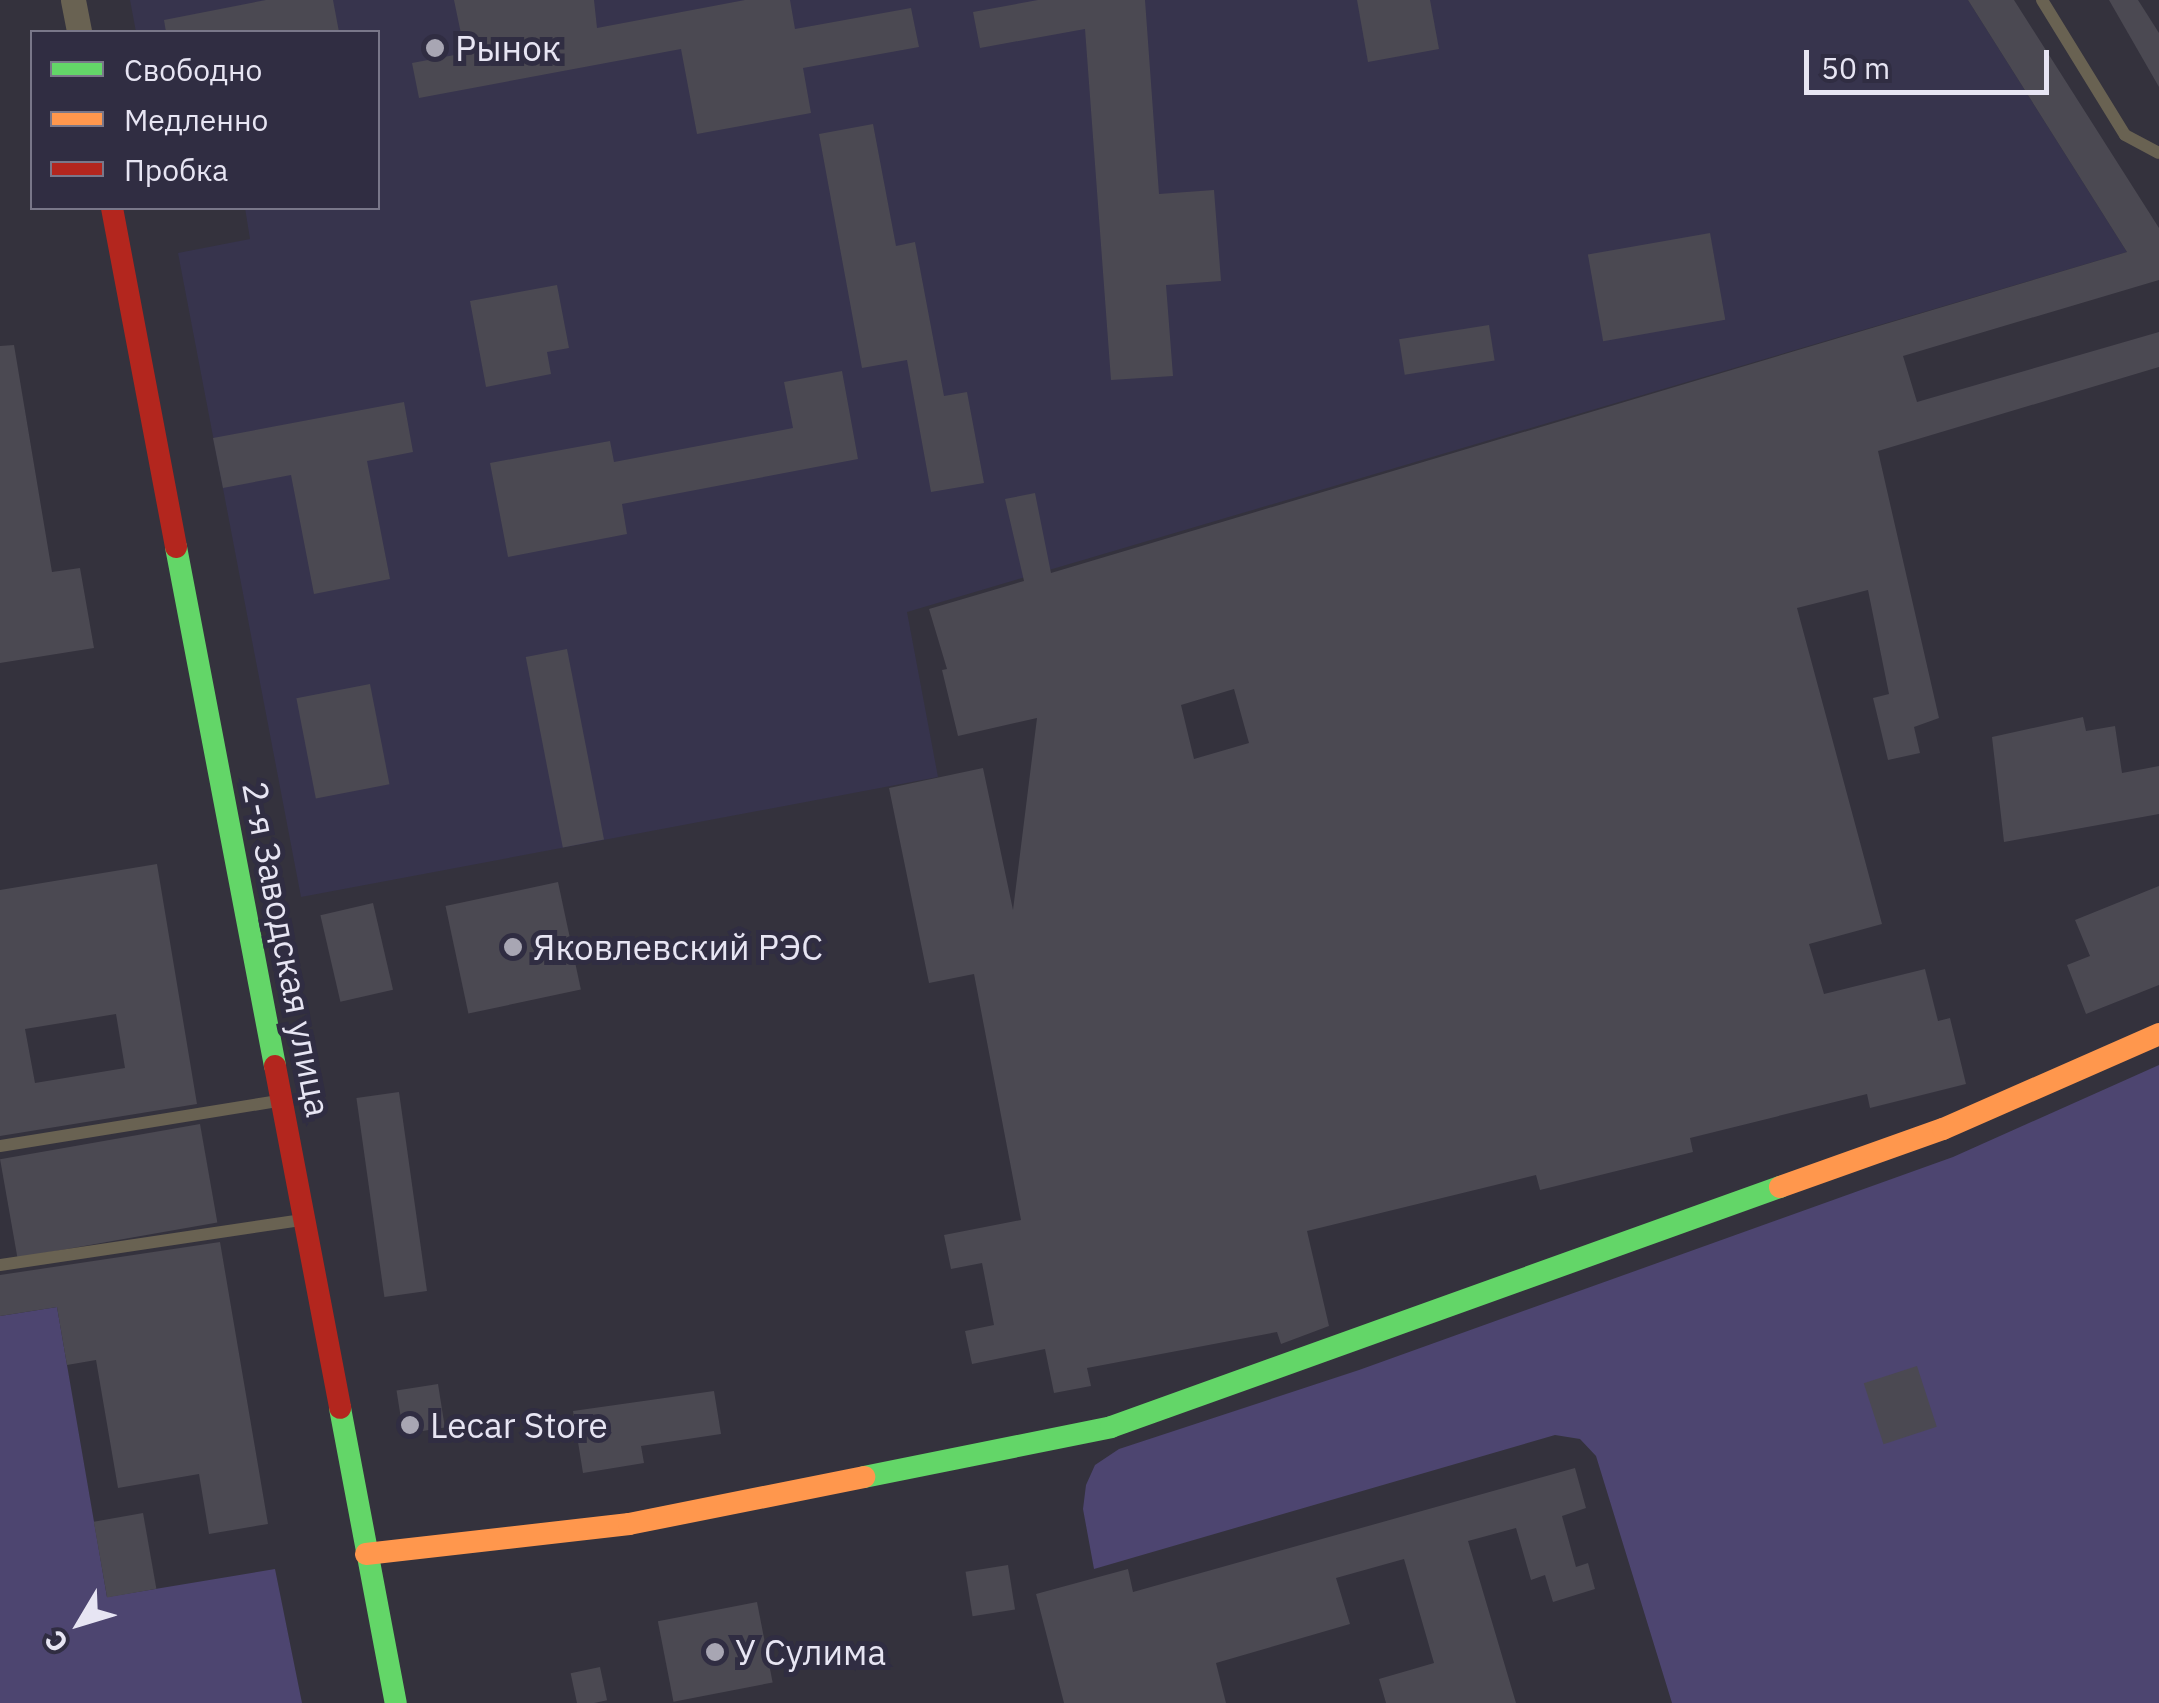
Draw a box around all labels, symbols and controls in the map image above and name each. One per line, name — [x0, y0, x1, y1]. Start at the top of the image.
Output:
place label: Рынок — [455, 27, 561, 69]
legend — [30, 30, 380, 210]
scale bar — [1809, 30, 2054, 92]
marker: Рынок — [424, 37, 446, 59]
text: 50 m — [1821, 48, 1890, 87]
text: Свободно — [124, 50, 262, 89]
text: Медленно — [124, 100, 268, 139]
text: Пробка — [124, 150, 228, 189]
street label: 2-я Заводская улица — [234, 778, 340, 1120]
place label: Яковлевский РЭС — [533, 926, 823, 968]
marker: Яковлевский РЭС — [502, 936, 524, 958]
place label: Lecar Store — [430, 1404, 608, 1446]
marker: Lecar Store — [399, 1414, 421, 1436]
north arrow — [30, 1573, 130, 1673]
text: С — [36, 1623, 76, 1660]
place label: У Сулима — [735, 1631, 886, 1673]
marker: У Сулима — [704, 1641, 726, 1663]

